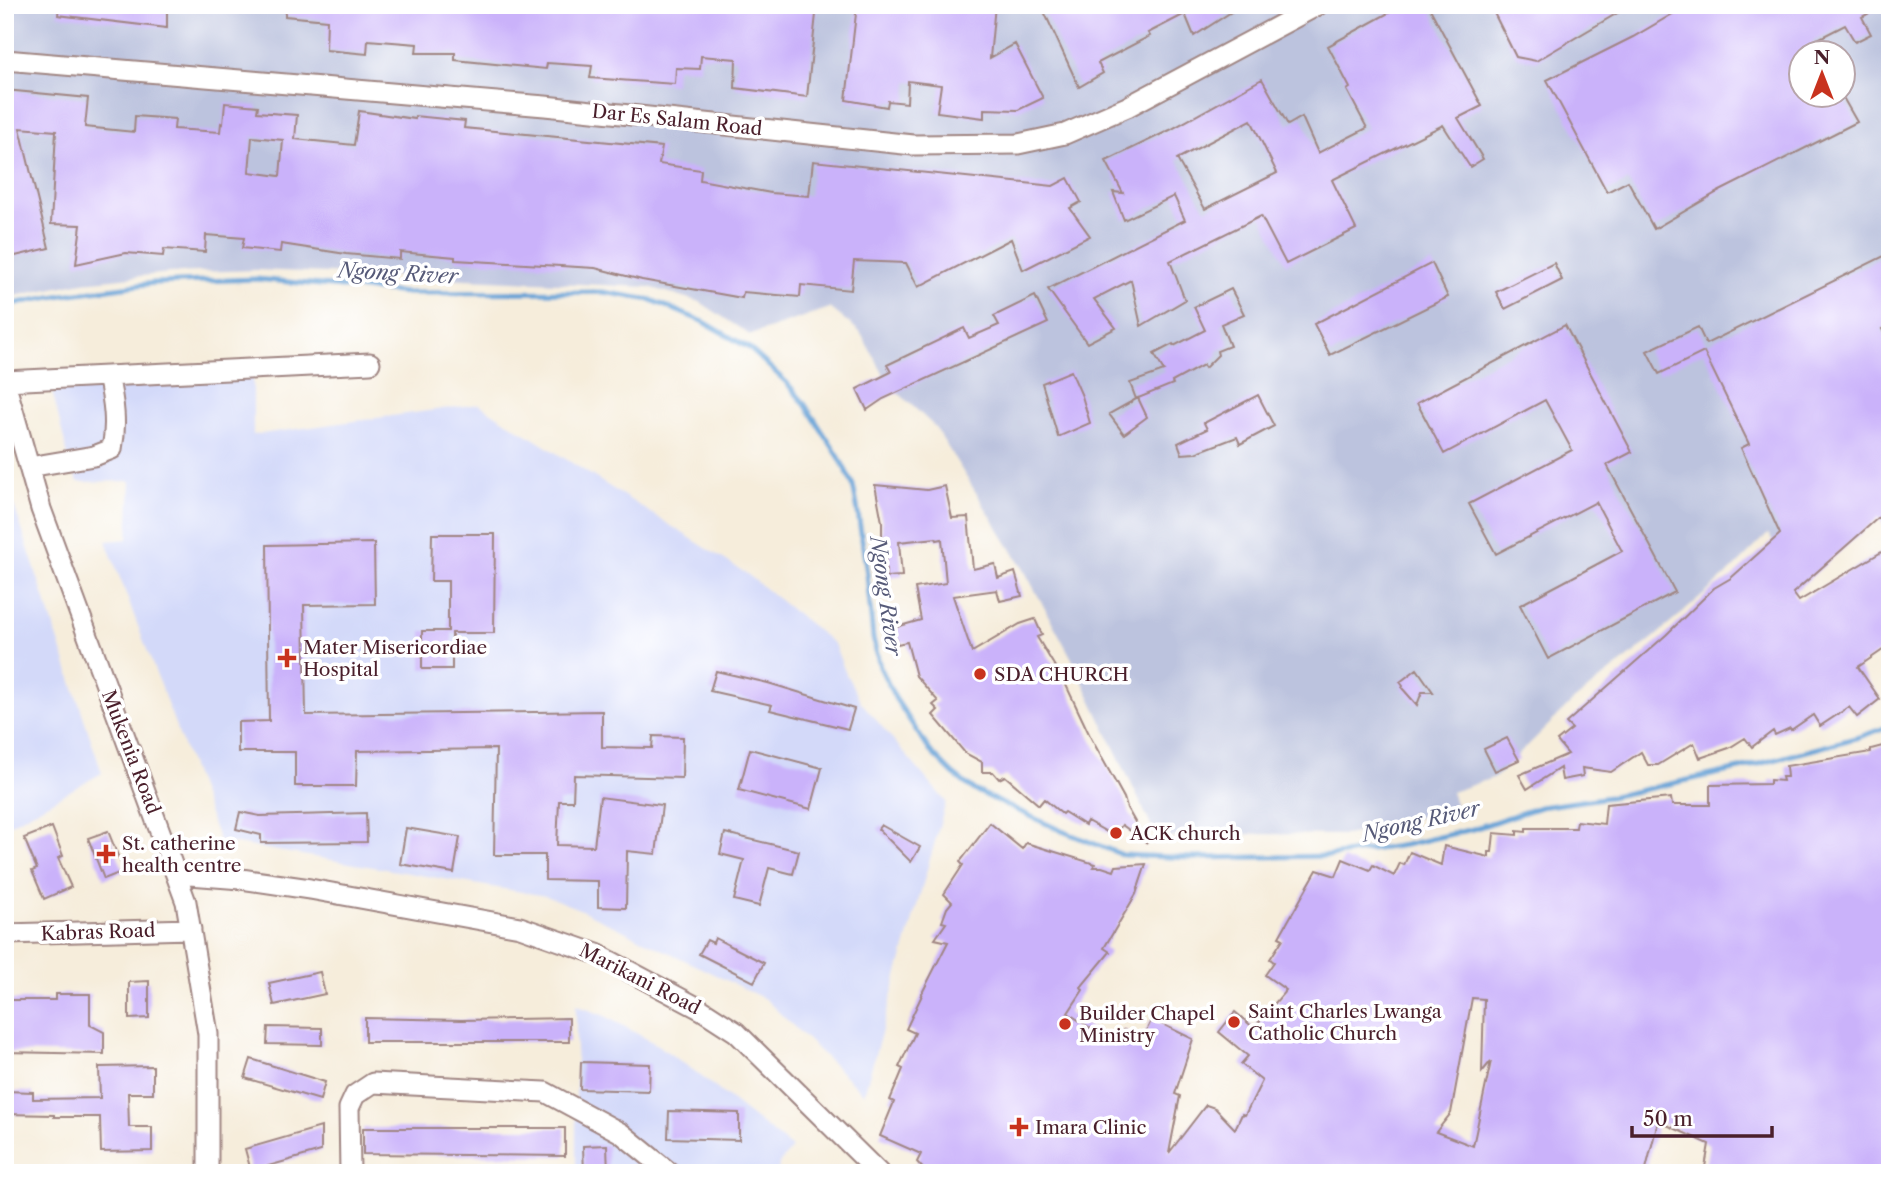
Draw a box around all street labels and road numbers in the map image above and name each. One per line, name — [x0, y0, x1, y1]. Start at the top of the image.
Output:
street label: Dar Es Salam Road — [591, 100, 764, 140]
street label: Mukenia Road — [97, 687, 165, 818]
street label: Kabras Road — [40, 918, 156, 945]
street label: Marikani Road — [575, 939, 705, 1020]

